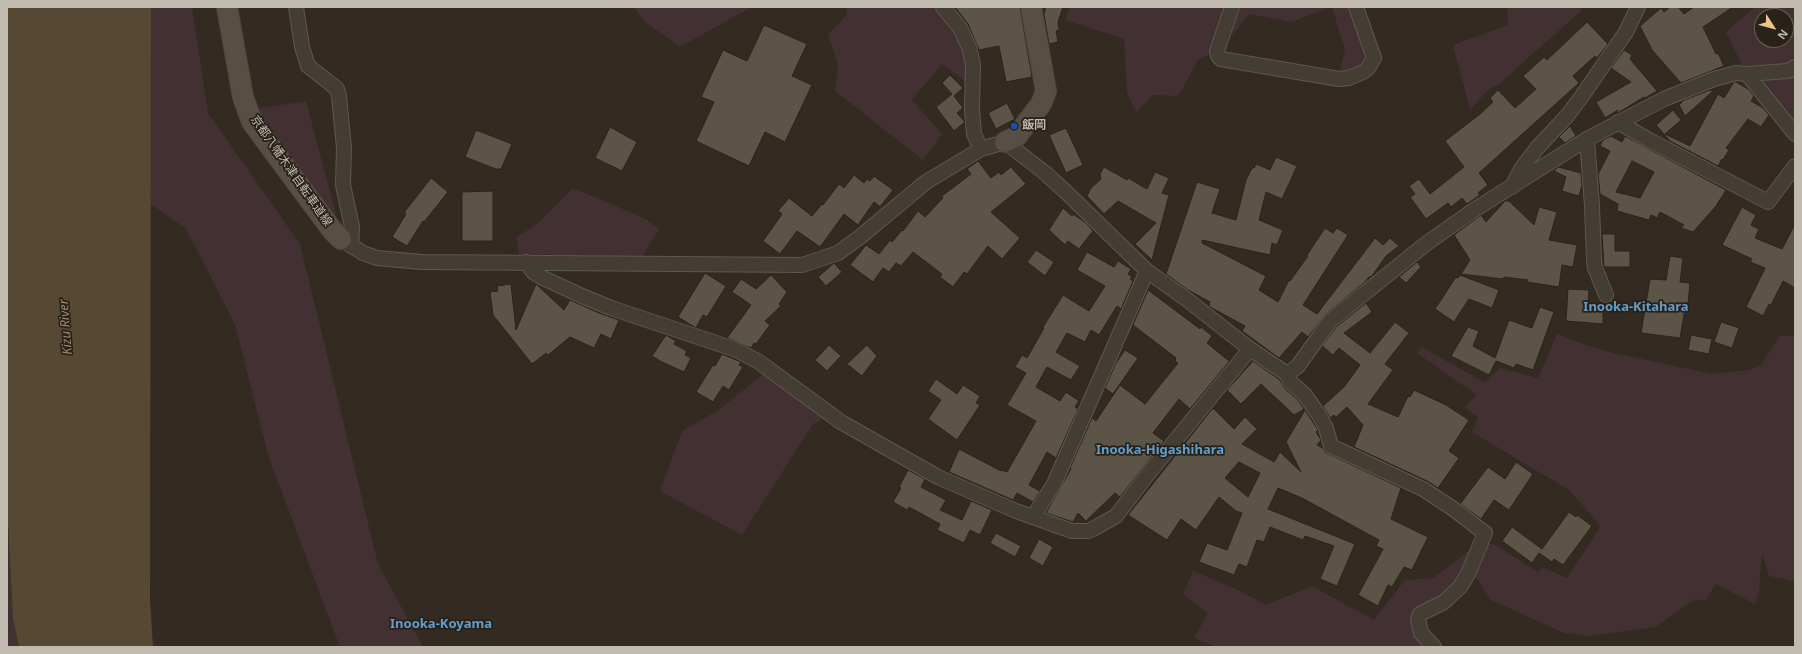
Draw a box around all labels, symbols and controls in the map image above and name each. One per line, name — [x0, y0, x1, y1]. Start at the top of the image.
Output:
north arrow — [1754, 8, 1794, 48]
text: N — [1775, 27, 1792, 43]
street label: 京都八幡木津自転車道線 — [247, 113, 335, 229]
place label: 飯岡 — [1022, 119, 1046, 133]
marker: 飯岡 — [1009, 121, 1019, 131]
water label: Kizu River — [56, 299, 76, 355]
district label: Inooka-Kitahara — [1583, 299, 1689, 315]
district label: Inooka-Higashihara — [1096, 442, 1224, 458]
district label: Inooka-Koyama — [390, 616, 492, 632]

